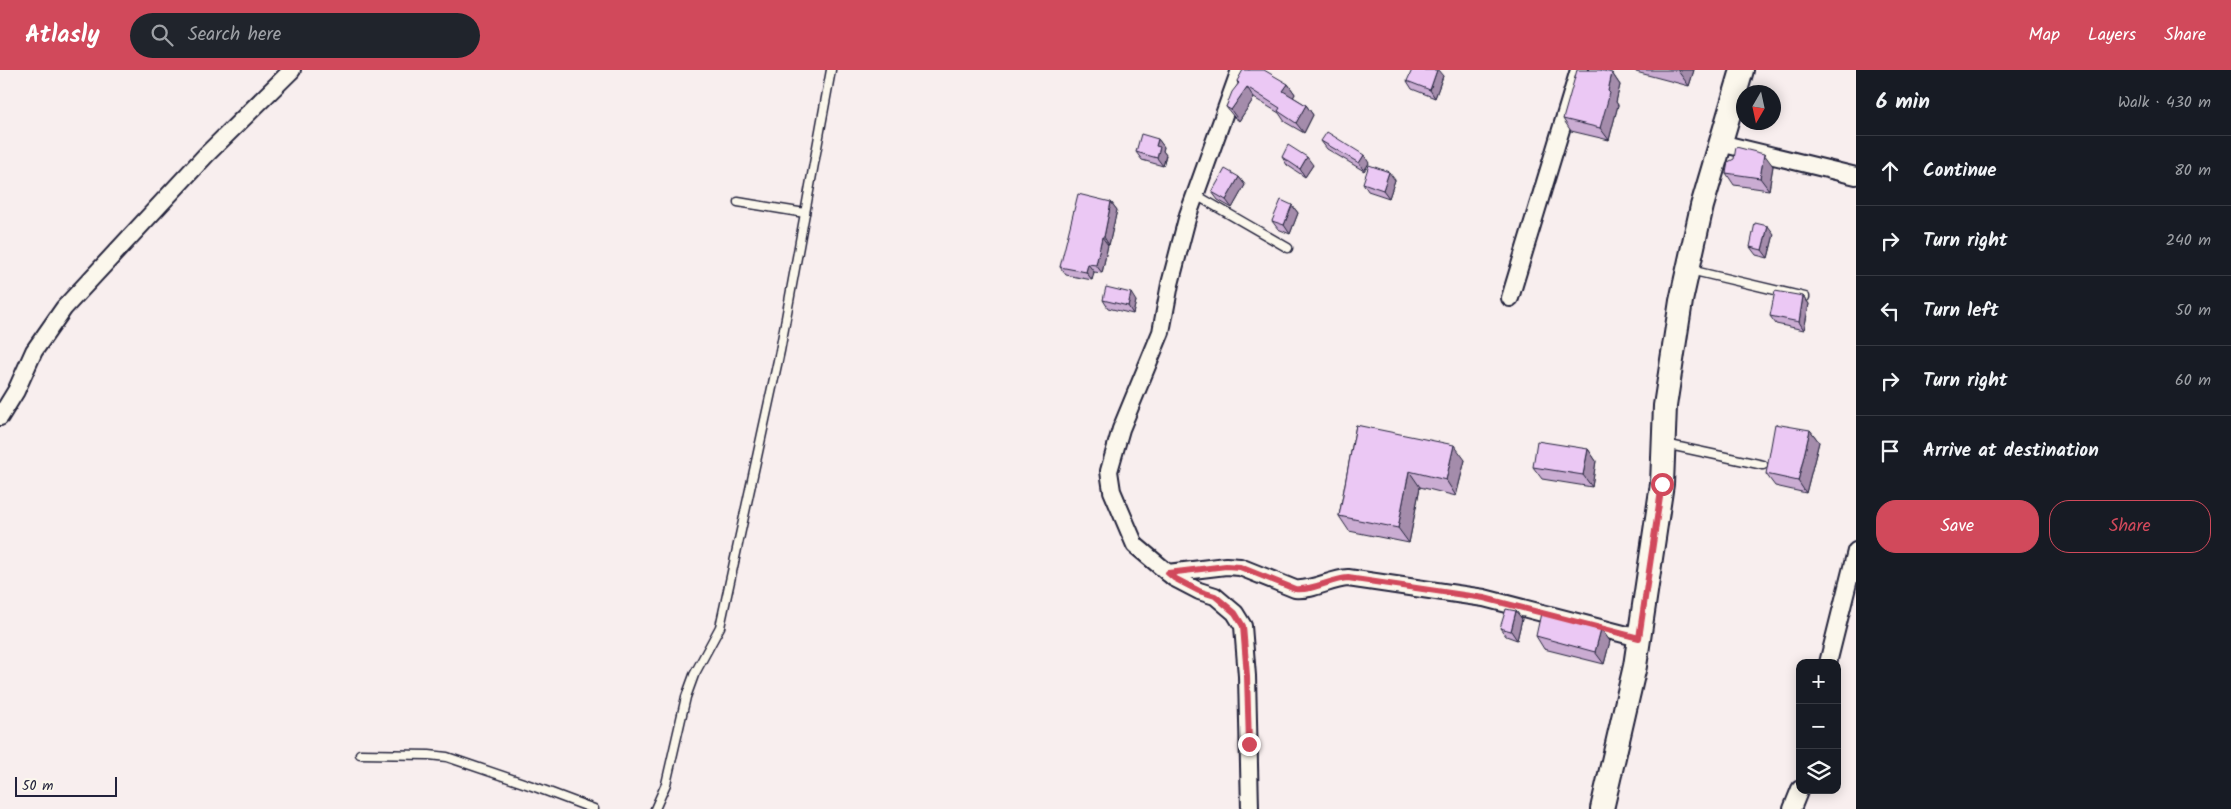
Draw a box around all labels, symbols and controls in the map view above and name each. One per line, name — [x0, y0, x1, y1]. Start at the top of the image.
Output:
search box — [130, 13, 480, 58]
text: Atlasly — [25, 16, 100, 55]
text: Search here — [188, 20, 281, 50]
icon: search — [148, 21, 176, 49]
text: Map — [2029, 21, 2060, 50]
text: Layers — [2088, 21, 2136, 50]
text: Share — [2164, 21, 2206, 50]
north arrow — [1736, 85, 1781, 130]
text: 6 min — [1876, 86, 1930, 119]
text: Walk · 430 m — [2118, 90, 2211, 115]
text: Continue — [1923, 156, 1996, 186]
icon: ahead — [1876, 157, 1904, 185]
text: 80 m — [2174, 158, 2211, 183]
text: Turn right — [1923, 226, 2008, 256]
icon: right — [1876, 227, 1904, 255]
text: 240 m — [2166, 228, 2211, 253]
text: Turn left — [1923, 296, 1998, 326]
icon: left — [1876, 297, 1904, 325]
text: 50 m — [2175, 298, 2211, 323]
text: Turn right — [1923, 366, 2008, 396]
icon: right — [1876, 367, 1904, 395]
text: 60 m — [2175, 368, 2211, 393]
text: Arrive at destination — [1923, 436, 2099, 466]
icon: arrive — [1876, 437, 1904, 465]
route start — [1651, 473, 1674, 496]
button: Save — [1876, 500, 2039, 553]
button: Share — [2049, 500, 2211, 553]
map controls — [1796, 659, 1841, 794]
button: + — [1796, 659, 1841, 704]
button: − — [1796, 704, 1841, 749]
route end — [1238, 733, 1261, 756]
button: layers — [1796, 749, 1841, 794]
scale bar — [15, 774, 118, 797]
text: 50 m — [22, 775, 53, 797]

